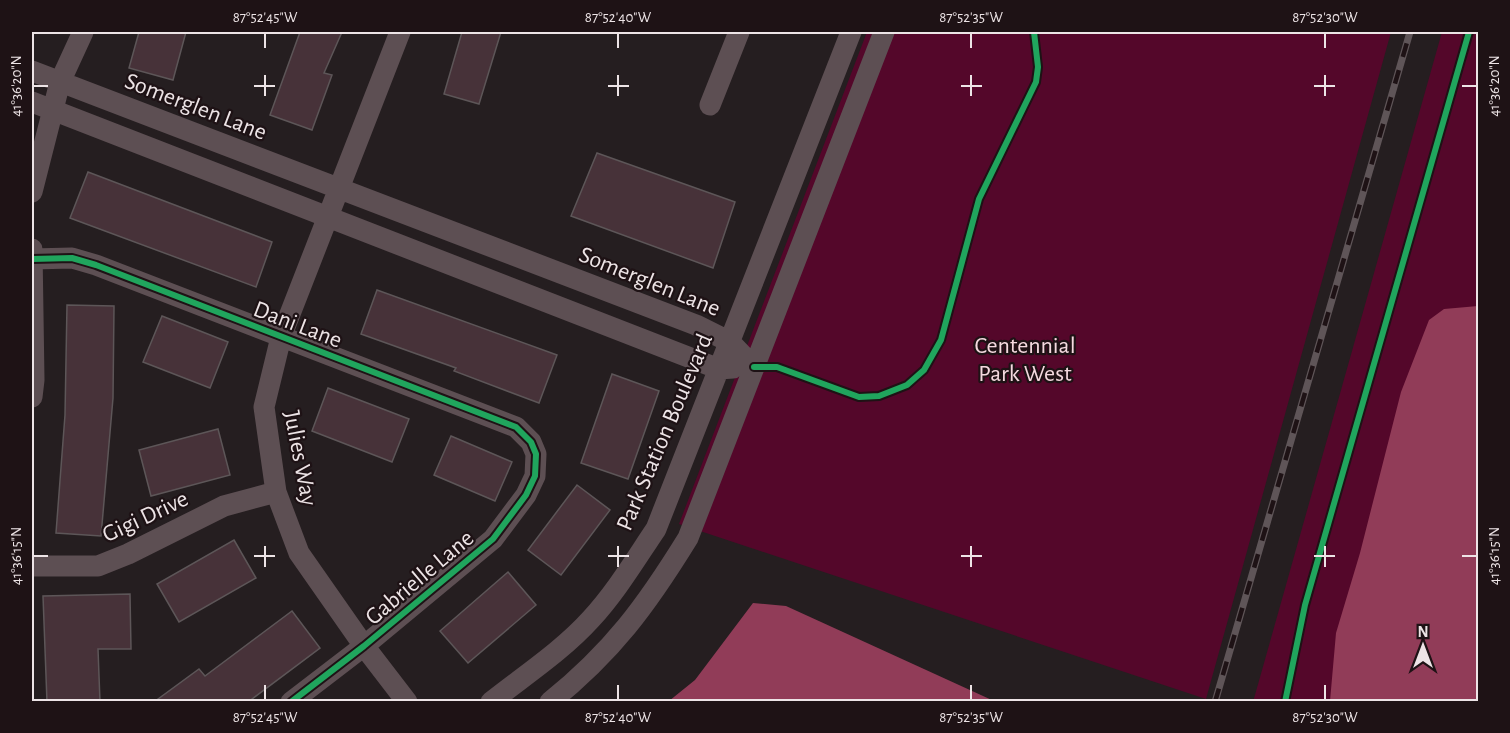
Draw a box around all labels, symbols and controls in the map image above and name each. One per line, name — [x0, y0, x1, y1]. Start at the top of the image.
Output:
text: 87°52'45"W — [233, 10, 298, 25]
text: 87°52'40"W — [585, 10, 652, 25]
text: 87°52'35"W — [939, 10, 1003, 25]
text: 87°52'30"W — [1292, 10, 1358, 25]
text: 41°36'20"N — [9, 55, 24, 117]
text: 41°36'20"N — [1487, 55, 1502, 117]
street label: Somerglen Lane — [121, 69, 270, 145]
street label: Somerglen Lane — [576, 243, 724, 321]
street label: Dani Lane — [250, 297, 345, 353]
street label: Park Station Boulevard — [613, 330, 717, 534]
park label: Centennial Park West — [974, 334, 1076, 386]
street label: Julies Way — [279, 409, 321, 508]
street label: Gigi Drive — [99, 487, 192, 547]
street label: Gabrielle Lane — [361, 526, 478, 630]
text: 41°36'15"N — [9, 527, 24, 585]
text: 41°36'15"N — [1487, 527, 1502, 585]
north arrow — [1393, 616, 1453, 676]
text: N — [1417, 624, 1429, 640]
text: 87°52'45"W — [233, 710, 298, 725]
text: 87°52'40"W — [585, 710, 652, 725]
text: 87°52'35"W — [939, 710, 1003, 725]
text: 87°52'30"W — [1292, 710, 1358, 725]

